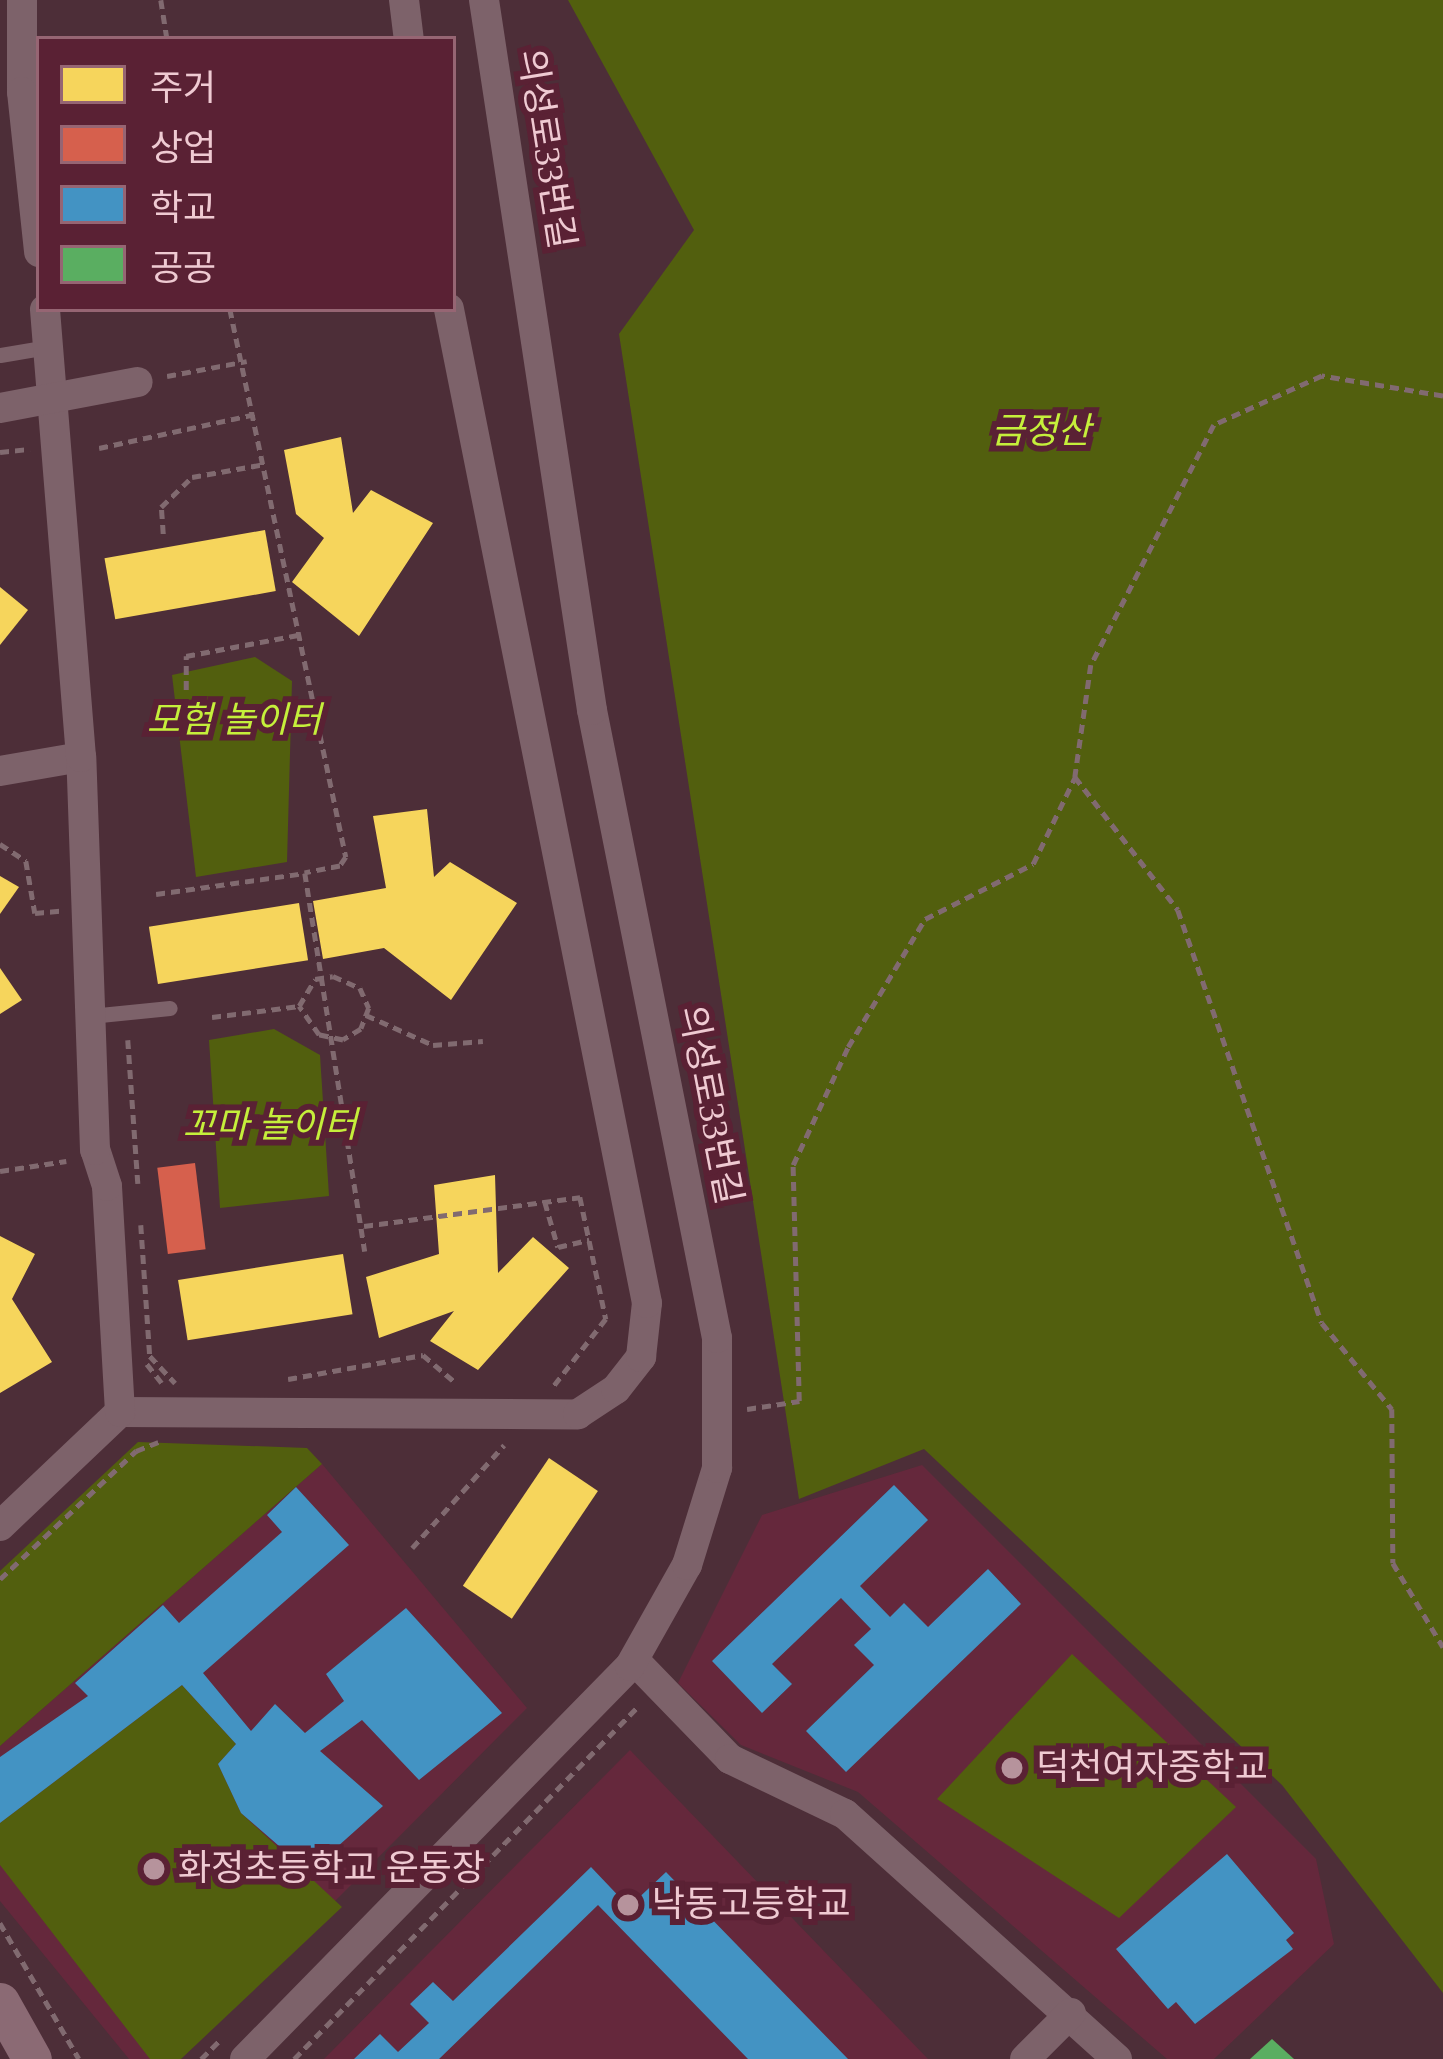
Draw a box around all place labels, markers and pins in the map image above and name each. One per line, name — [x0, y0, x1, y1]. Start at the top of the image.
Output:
place label: 덕천여자중학교 — [1036, 1746, 1268, 1790]
marker: 덕천여자중학교 — [999, 1755, 1025, 1781]
place label: 화정초등학교 운동장 — [178, 1847, 485, 1891]
marker: 화정초등학교 운동장 — [141, 1856, 167, 1882]
place label: 낙동고등학교 — [652, 1883, 851, 1927]
marker: 낙동고등학교 — [615, 1892, 641, 1918]

